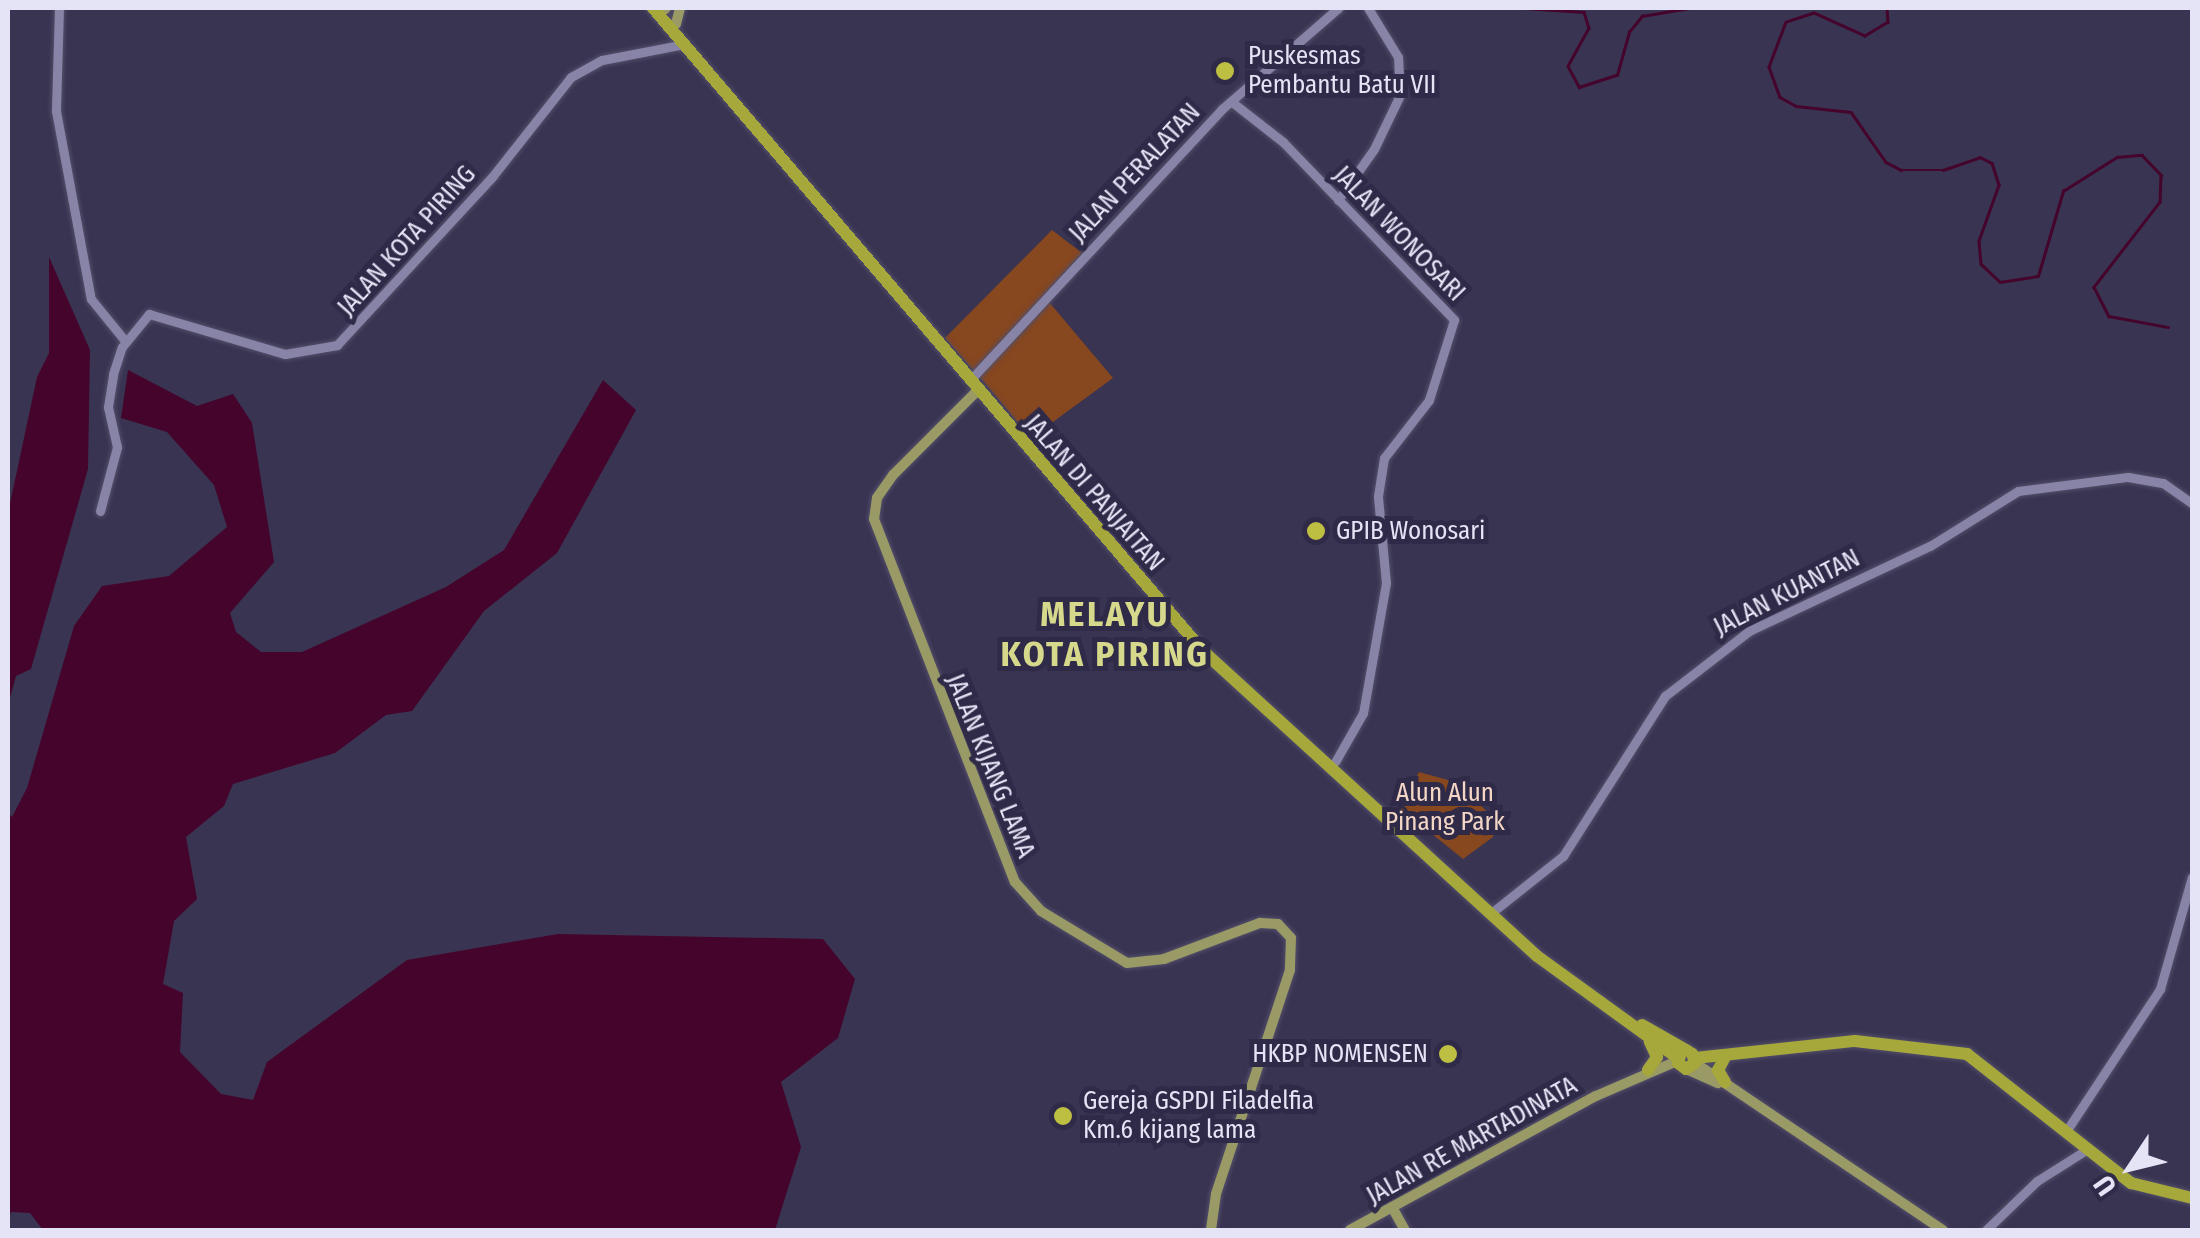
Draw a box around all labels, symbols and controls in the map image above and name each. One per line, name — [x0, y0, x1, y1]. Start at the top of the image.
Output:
place label: Puskesmas Pembantu Batu VII — [1248, 42, 1436, 101]
marker: Puskesmas Pembantu Batu VII — [1212, 58, 1238, 84]
street label: JALAN PERALATAN — [1063, 98, 1207, 248]
street label: JALAN KOTA PIRING — [332, 160, 482, 322]
street label: JALAN WONOSARI — [1327, 160, 1471, 308]
street label: JALAN DI PANJAITAN — [1018, 409, 1170, 577]
place label: GPIB Wonosari — [1336, 516, 1485, 546]
marker: GPIB Wonosari — [1305, 520, 1327, 542]
street label: JALAN KUANTAN — [1709, 543, 1865, 643]
district label: MELAYU KOTA PIRING — [1001, 593, 1209, 675]
street label: JALAN KIJANG LAMA — [939, 670, 1041, 862]
park label: Alun Alun Pinang Park — [1385, 779, 1505, 838]
place label: HKBP NOMENSEN — [1252, 1039, 1428, 1069]
marker: HKBP NOMENSEN — [1437, 1043, 1459, 1065]
street label: JALAN RE MARTADINATA — [1362, 1071, 1582, 1211]
place label: Gereja GSPDI Filadelfia Km.6 kijang lama — [1083, 1087, 1314, 1146]
marker: Gereja GSPDI Filadelfia Km.6 kijang lama — [1052, 1105, 1074, 1127]
north arrow — [2080, 1118, 2180, 1218]
text: U — [2087, 1169, 2123, 1202]

